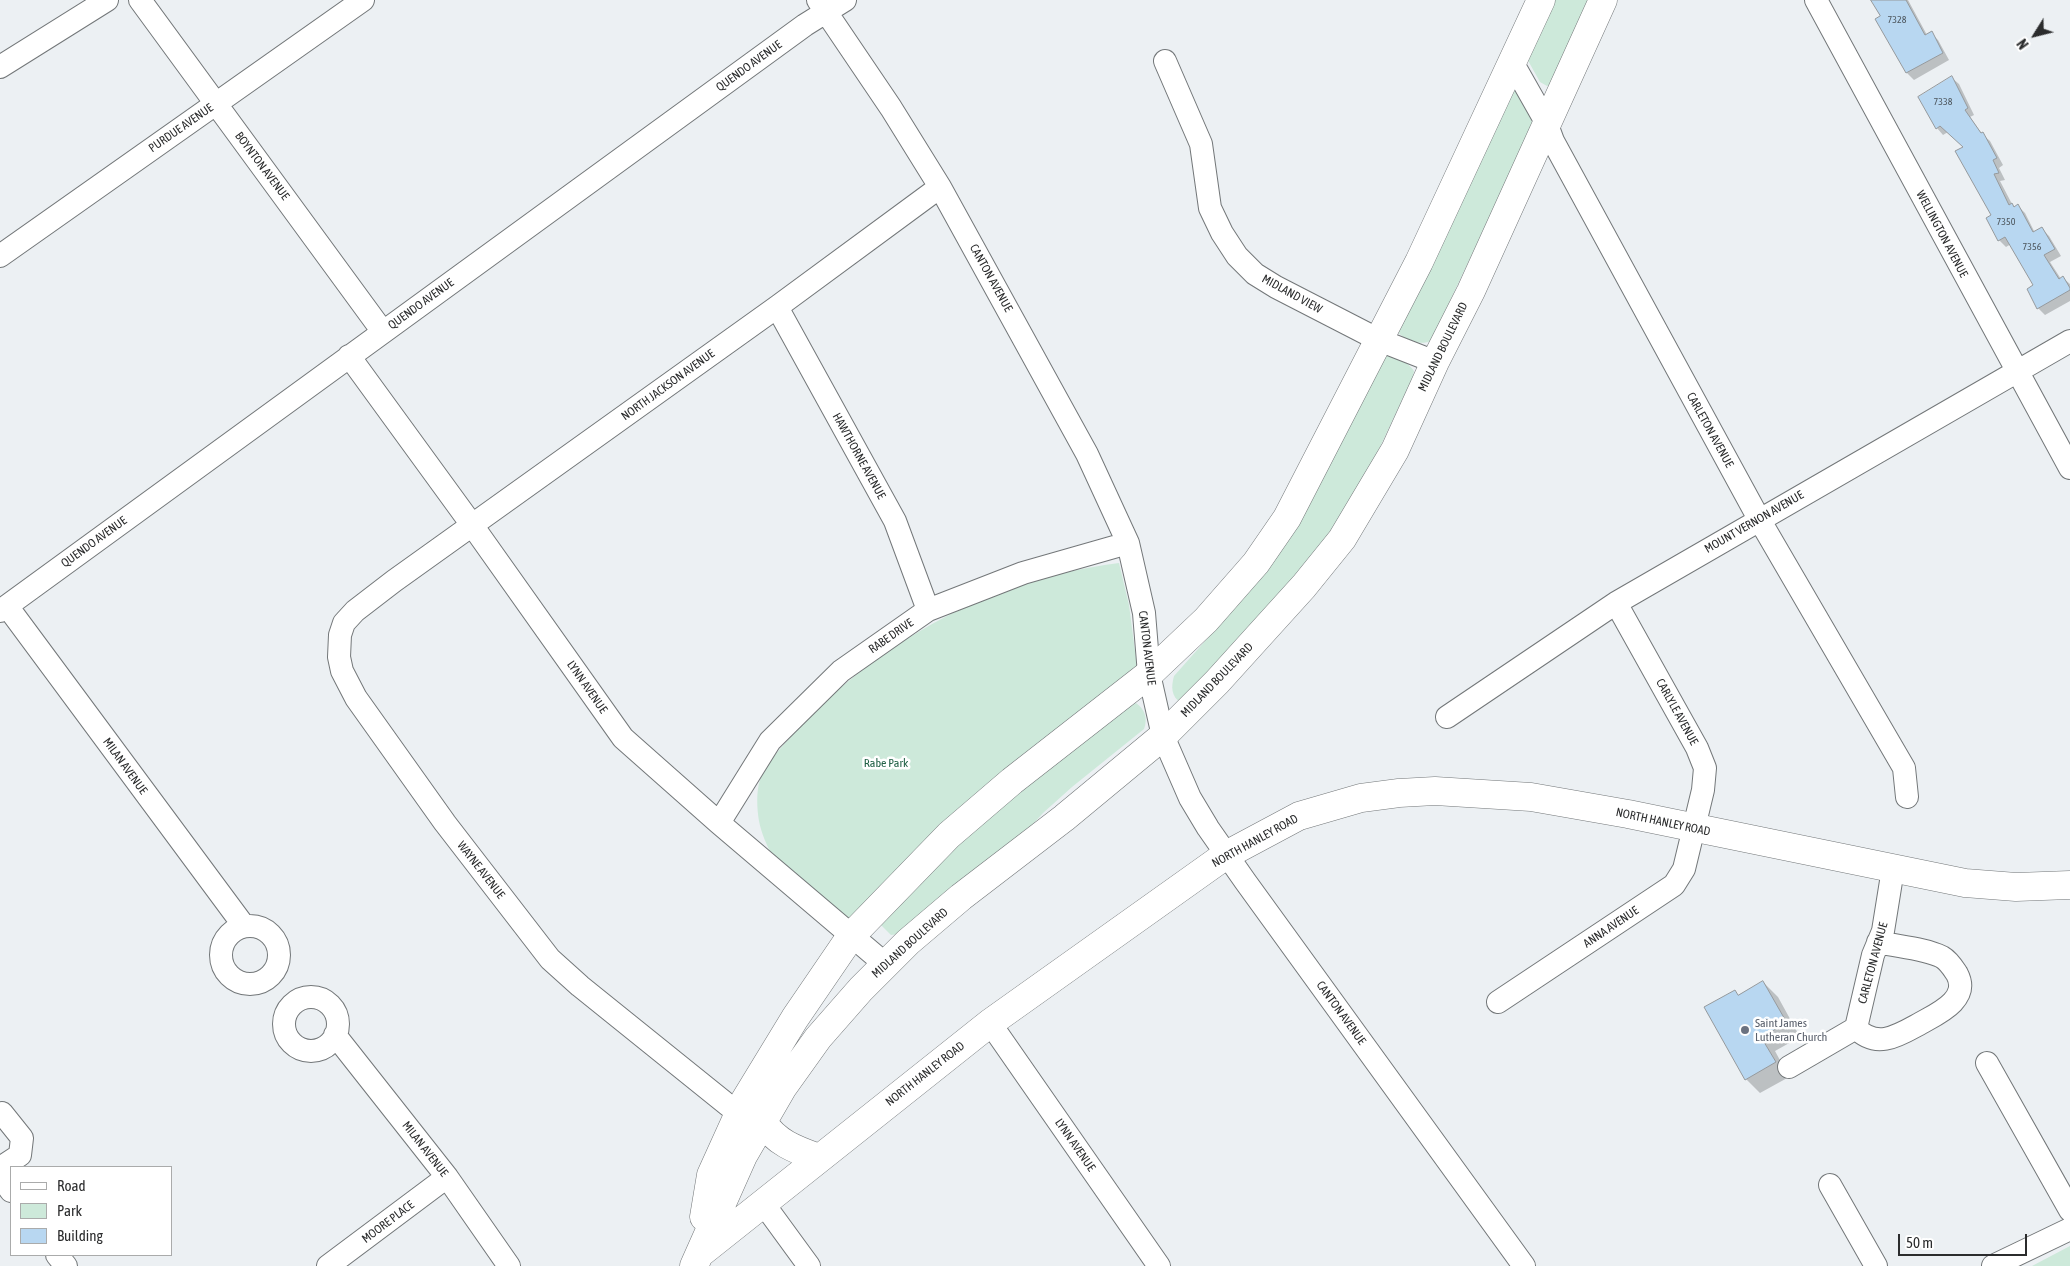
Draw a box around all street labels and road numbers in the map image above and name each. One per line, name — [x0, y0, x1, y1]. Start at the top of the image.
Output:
street label: QUENDO AVENUE — [713, 37, 785, 95]
street label: PURDUE AVENUE — [146, 100, 216, 156]
street label: BOYNTON AVENUE — [232, 129, 292, 203]
street label: WELLINGTON AVENUE — [1913, 188, 1971, 280]
street label: CANTON AVENUE — [967, 242, 1015, 314]
street label: MIDLAND VIEW — [1259, 272, 1325, 316]
street label: QUENDO AVENUE — [385, 275, 457, 333]
street label: MIDLAND BOULEVARD — [1415, 300, 1471, 394]
street label: NORTH JACKSON AVENUE — [619, 346, 717, 424]
street label: CARLETON AVENUE — [1683, 390, 1737, 470]
street label: HAWTHORNE AVENUE — [829, 410, 889, 502]
street label: MOUNT VERNON AVENUE — [1702, 488, 1806, 556]
street label: QUENDO AVENUE — [58, 513, 130, 571]
street label: CANTON AVENUE — [1135, 610, 1159, 686]
street label: RABE DRIVE — [866, 615, 916, 657]
street label: MIDLAND BOULEVARD — [1178, 640, 1256, 720]
street label: LYNN AVENUE — [564, 658, 610, 716]
street label: CARLYLE AVENUE — [1653, 676, 1701, 748]
street label: MILAN AVENUE — [100, 735, 150, 797]
street label: NORTH HANLEY ROAD — [1614, 805, 1712, 839]
street label: NORTH HANLEY ROAD — [1209, 811, 1301, 871]
street label: WAYNE AVENUE — [454, 838, 508, 902]
street label: ANNA AVENUE — [1581, 903, 1641, 951]
street label: MIDLAND BOULEVARD — [869, 905, 951, 981]
street label: CARLETON AVENUE — [1855, 921, 1891, 1005]
street label: CANTON AVENUE — [1313, 978, 1369, 1048]
street label: NORTH HANLEY ROAD — [883, 1039, 967, 1109]
street label: LYNN AVENUE — [1052, 1116, 1098, 1174]
street label: MILAN AVENUE — [399, 1118, 451, 1180]
street label: MOORE PLACE — [359, 1198, 417, 1246]

